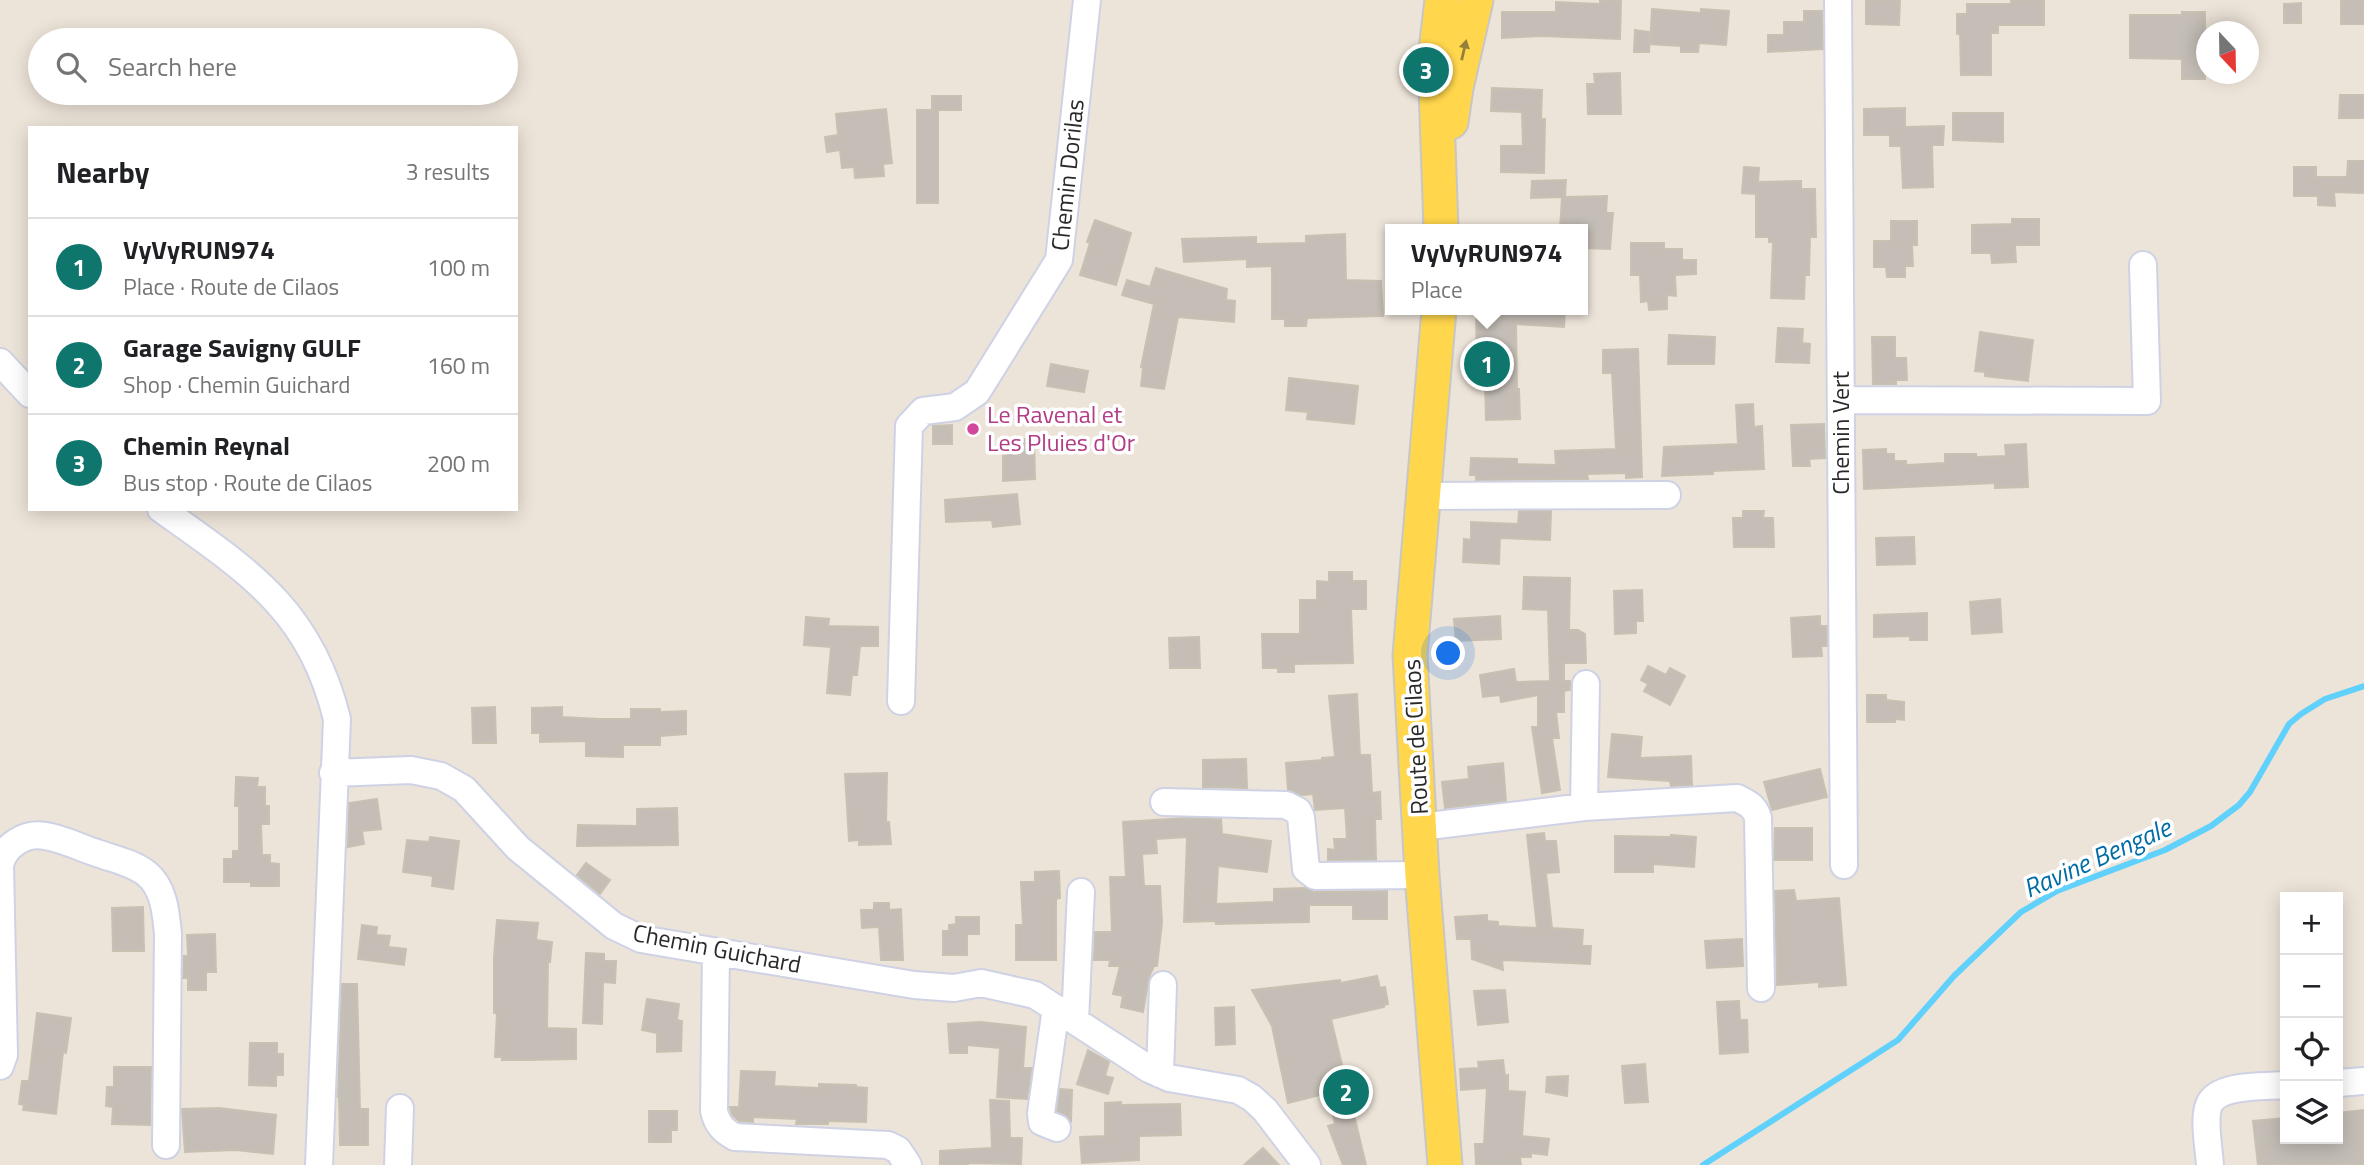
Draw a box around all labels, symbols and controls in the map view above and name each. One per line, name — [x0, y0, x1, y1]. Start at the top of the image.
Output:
north arrow — [2196, 21, 2259, 84]
search box — [28, 28, 518, 105]
one-way arrow — [1459, 39, 1470, 61]
pin: 3 — [1403, 44, 1449, 96]
text: Search here — [108, 47, 237, 86]
icon: search — [52, 48, 90, 86]
street label: Chemin Dorilas — [1041, 97, 1093, 252]
text: Nearby — [56, 149, 149, 195]
text: 3 results — [406, 154, 490, 189]
popup — [1385, 224, 1588, 315]
text: VyVyRUN974 — [123, 230, 275, 269]
text: VyVyRUN974 — [1411, 233, 1562, 272]
text: 1 — [73, 250, 85, 285]
text: 100 m — [427, 250, 490, 285]
text: Place · Route de Cilaos — [123, 269, 339, 304]
text: Place — [1411, 272, 1463, 307]
text: Garage Savigny GULF — [123, 328, 361, 367]
pin: 1 — [1464, 338, 1510, 390]
text: 2 — [73, 348, 85, 383]
text: 160 m — [427, 348, 490, 383]
text: Shop · Chemin Guichard — [123, 367, 351, 402]
street label: Chemin Vert — [1822, 371, 1858, 495]
place label: Le Ravenal et Les Pluies d'Or — [987, 396, 1135, 460]
marker: Le Ravenal et Les Pluies d'Or — [965, 421, 981, 437]
text: Chemin Reynal — [123, 426, 290, 465]
text: 3 — [73, 446, 85, 481]
text: 200 m — [427, 446, 490, 481]
text: Bus stop · Route de Cilaos — [123, 465, 372, 500]
your location — [1431, 636, 1465, 670]
street label: Route de Cilaos — [1393, 658, 1437, 816]
water label: Ravine Bengale — [2017, 807, 2179, 908]
map controls — [2280, 892, 2343, 1144]
button: + — [2280, 892, 2343, 955]
street label: Chemin Guichard — [630, 914, 804, 982]
button: − — [2280, 955, 2343, 1018]
button: locate — [2280, 1018, 2343, 1081]
pin: 2 — [1323, 1066, 1369, 1118]
button: layers — [2280, 1081, 2343, 1144]

